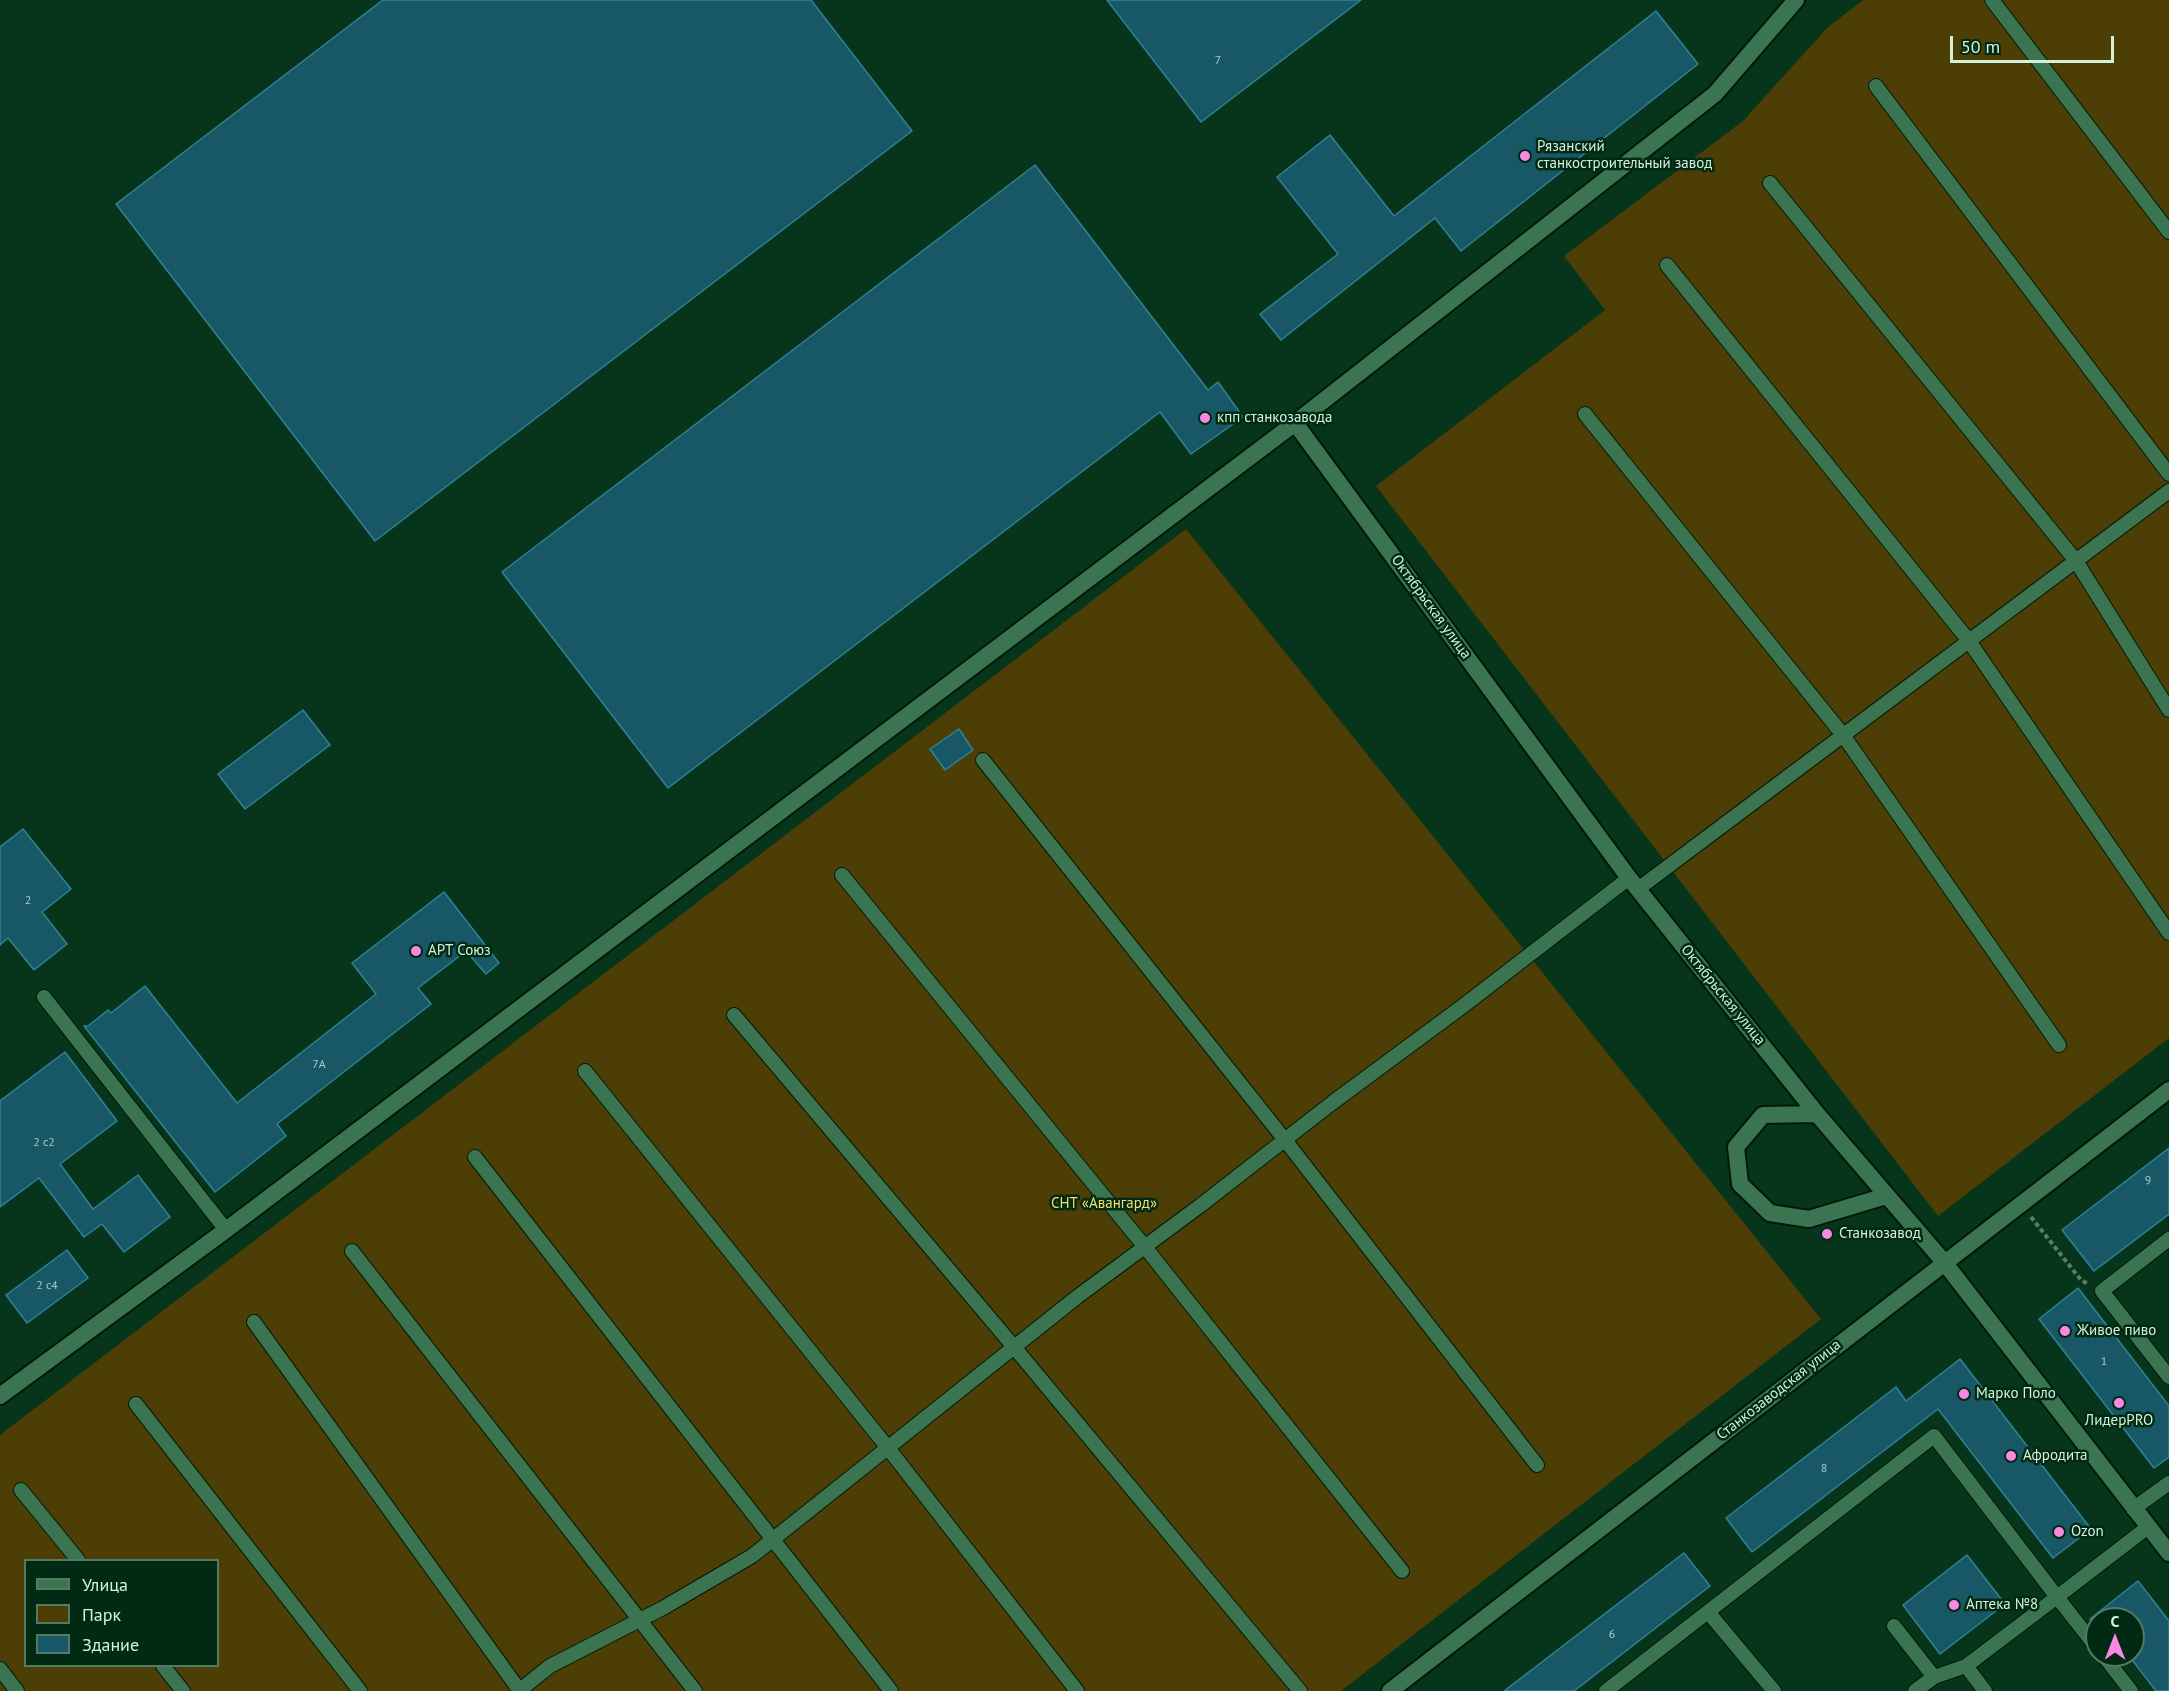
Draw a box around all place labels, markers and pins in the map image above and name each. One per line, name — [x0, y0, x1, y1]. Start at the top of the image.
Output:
place label: Рязанский станкостроительный завод — [1537, 138, 1712, 173]
marker: Рязанский станкостроительный завод — [1518, 149, 1532, 163]
place label: кпп станкозавода — [1217, 409, 1332, 427]
marker: кпп станкозавода — [1198, 411, 1212, 425]
place label: АРТ Союз — [428, 942, 491, 960]
marker: АРТ Союз — [409, 944, 423, 958]
place label: Станкозавод — [1839, 1225, 1921, 1243]
marker: Станкозавод — [1820, 1227, 1834, 1241]
place label: Живое пиво — [2077, 1322, 2156, 1340]
marker: Живое пиво — [2058, 1324, 2072, 1338]
place label: Марко Поло — [1976, 1385, 2056, 1403]
marker: Марко Поло — [1957, 1387, 1971, 1401]
marker: ЛидерPRO — [2112, 1396, 2126, 1410]
place label: ЛидерPRO — [2085, 1412, 2153, 1430]
place label: Афродита — [2023, 1447, 2088, 1465]
marker: Афродита — [2004, 1449, 2018, 1463]
place label: Ozon — [2071, 1523, 2104, 1541]
marker: Ozon — [2052, 1525, 2066, 1539]
place label: Аптека №8 — [1966, 1596, 2038, 1614]
marker: Аптека №8 — [1947, 1598, 1961, 1612]

